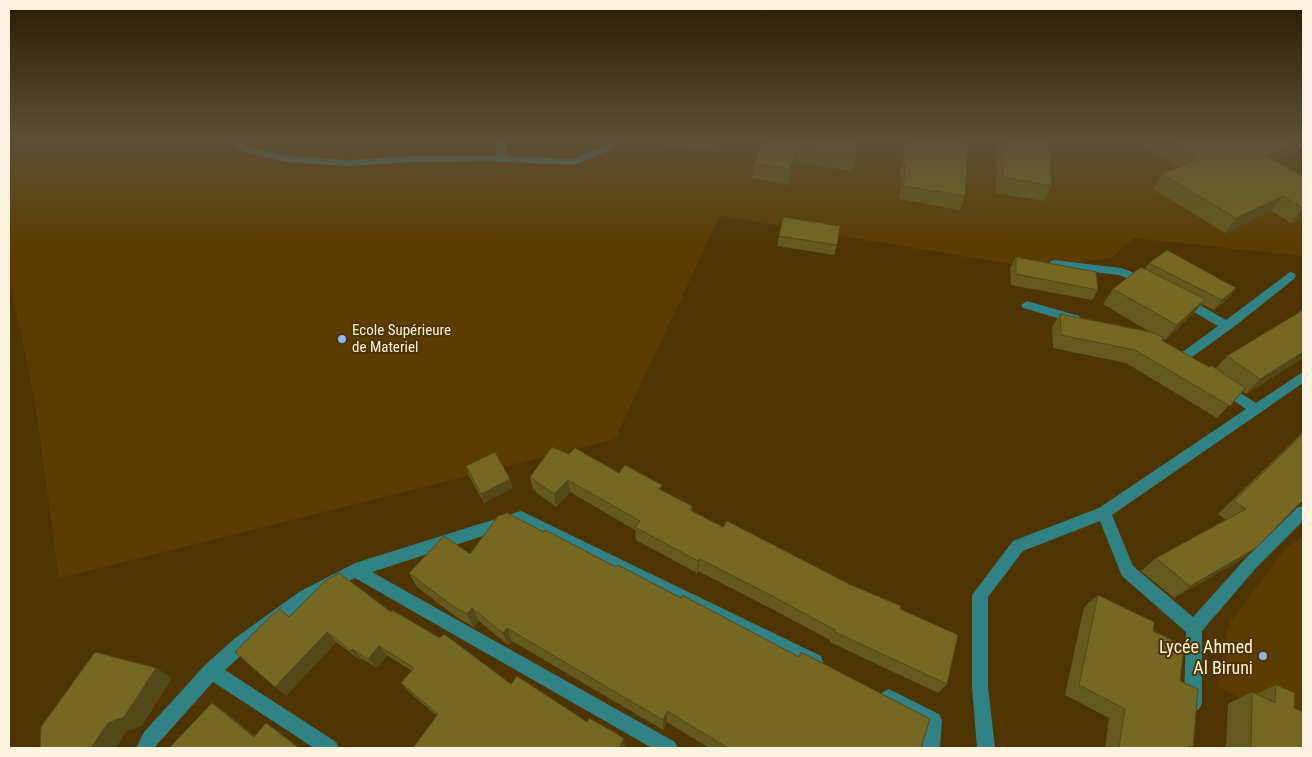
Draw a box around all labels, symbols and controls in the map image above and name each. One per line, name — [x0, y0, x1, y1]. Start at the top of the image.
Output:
place label: Ecole Supérieure de Materiel — [352, 321, 451, 356]
marker: Ecole Supérieure de Materiel — [336, 333, 348, 345]
place label: Lycée Ahmed Al Biruni — [1159, 636, 1253, 678]
marker: Lycée Ahmed Al Biruni — [1257, 650, 1269, 662]

